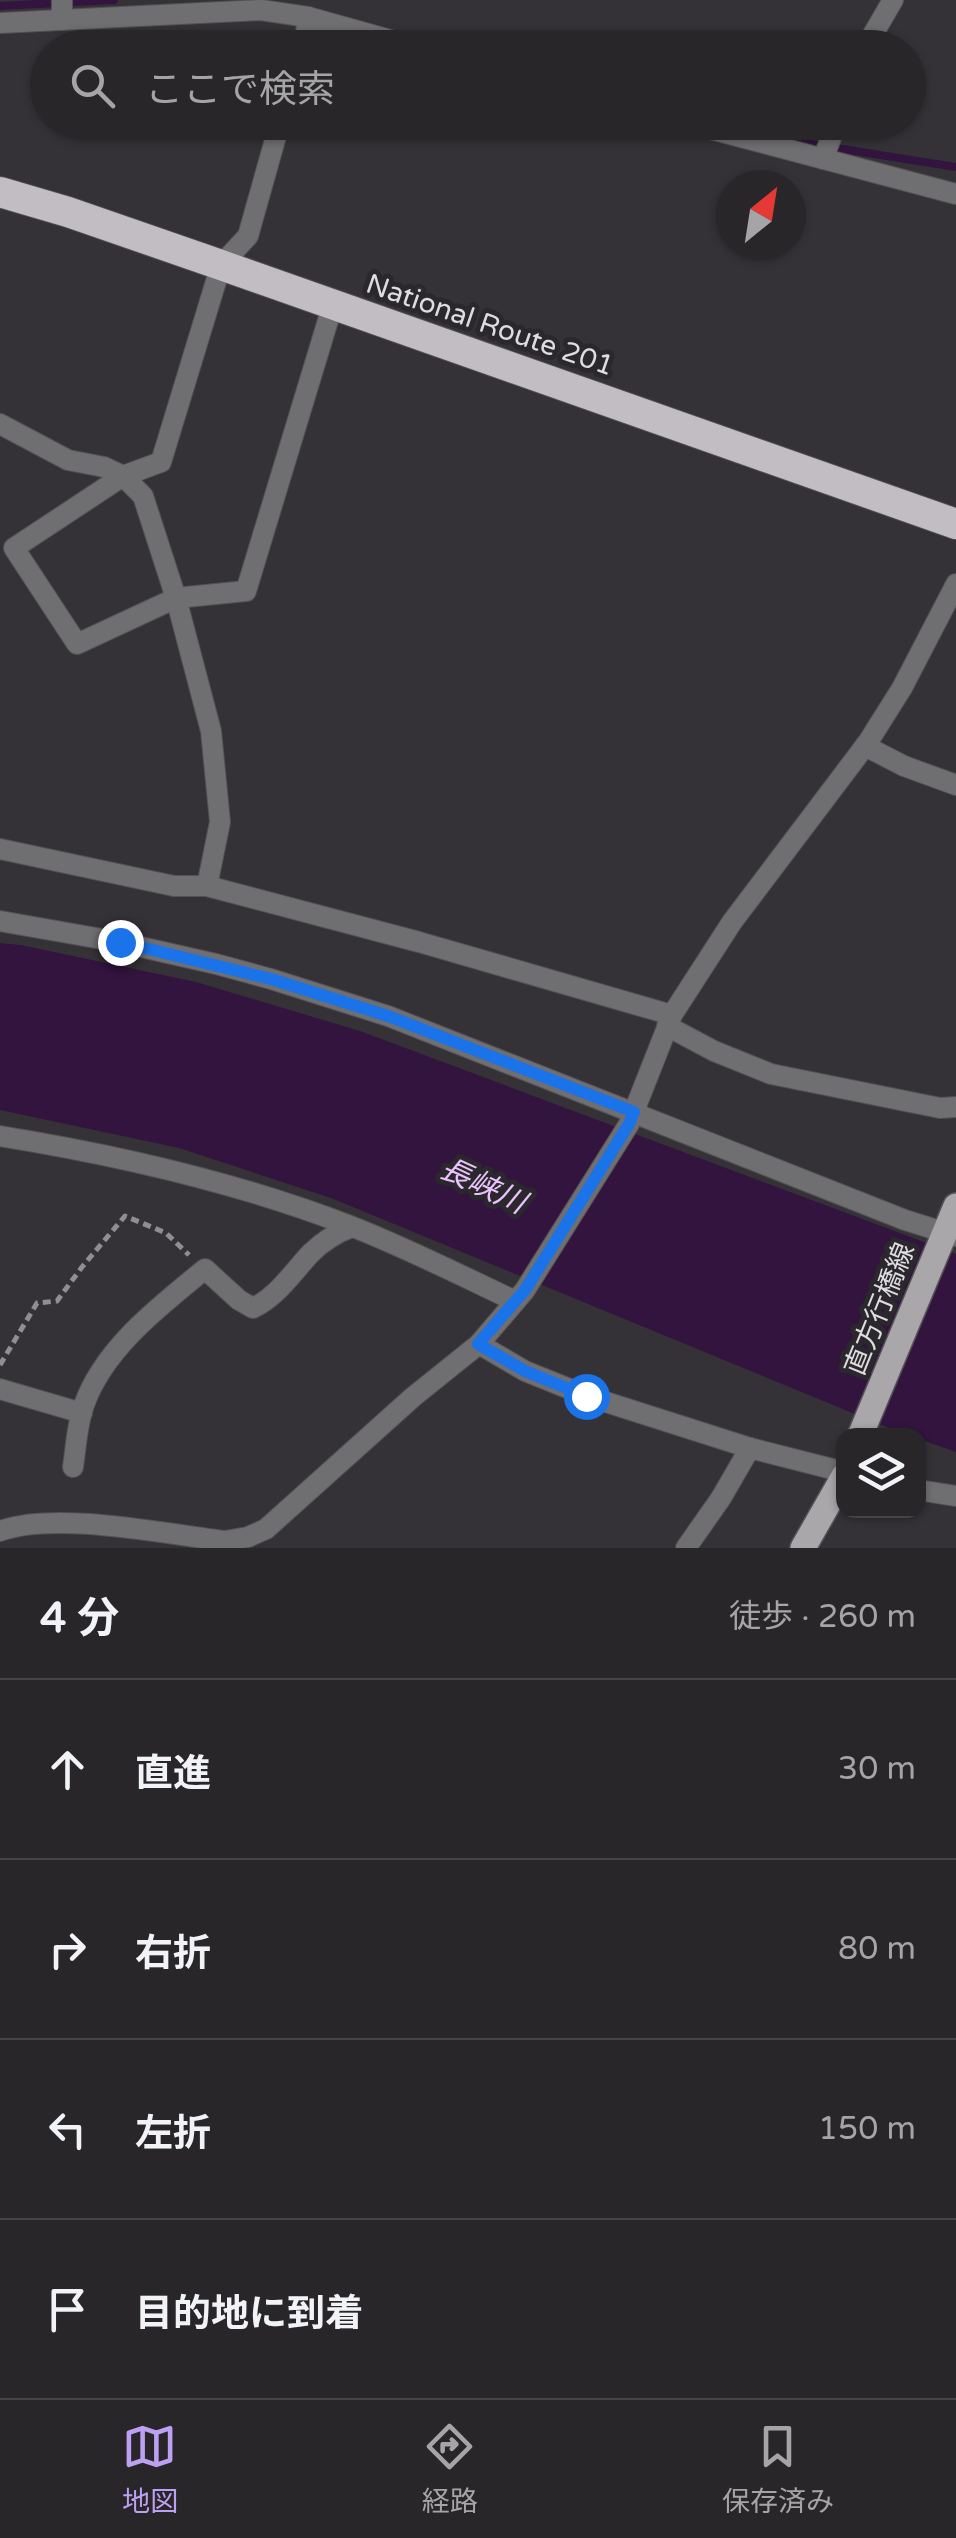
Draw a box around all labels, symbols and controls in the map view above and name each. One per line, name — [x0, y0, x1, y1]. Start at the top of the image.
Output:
search box — [30, 30, 926, 140]
icon: search — [65, 58, 120, 113]
text: ここで検索 — [145, 67, 335, 113]
north arrow — [716, 170, 806, 260]
street label: National Route 201 — [362, 267, 618, 383]
route end — [98, 920, 144, 966]
water label: 長峡川 — [434, 1150, 534, 1223]
street label: 直方行橋線 — [838, 1238, 922, 1380]
route start — [564, 1374, 610, 1420]
map controls — [836, 1428, 926, 1518]
button: layers — [836, 1428, 926, 1518]
text: 4 分 — [40, 1593, 119, 1644]
text: 徒歩 · 260 m — [729, 1598, 916, 1636]
icon: ahead — [40, 1742, 95, 1797]
text: 30 m — [838, 1750, 916, 1788]
text: 直進 — [135, 1751, 211, 1797]
icon: right — [40, 1922, 95, 1977]
text: 80 m — [838, 1930, 916, 1968]
text: 右折 — [135, 1931, 211, 1977]
icon: left — [40, 2102, 95, 2157]
text: 150 m — [818, 2110, 916, 2148]
text: 左折 — [135, 2111, 211, 2157]
icon: arrive — [40, 2282, 95, 2337]
text: 目的地に到着 — [135, 2291, 363, 2337]
tab: 地図 — [122, 2419, 178, 2519]
tab: 経路 — [422, 2419, 478, 2519]
tab: 保存済み — [722, 2419, 834, 2519]

